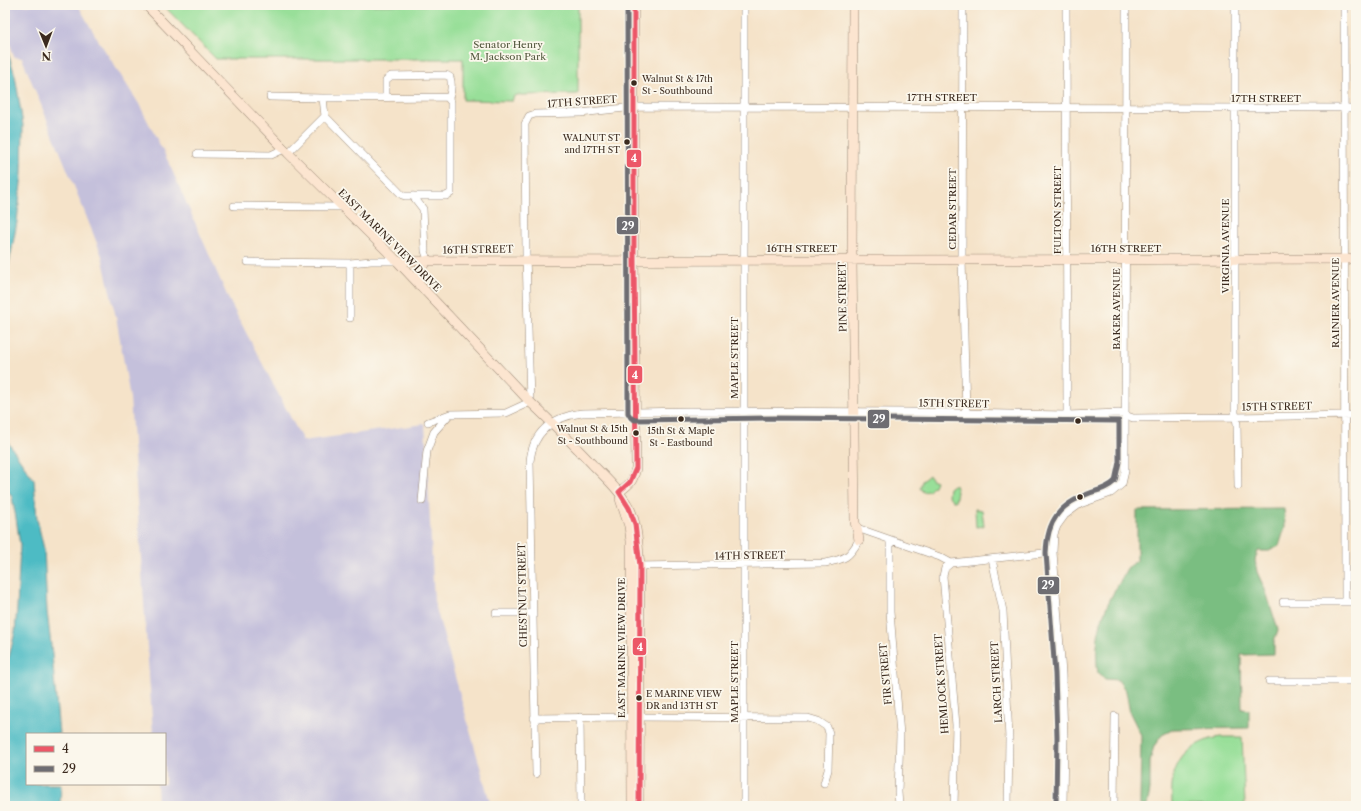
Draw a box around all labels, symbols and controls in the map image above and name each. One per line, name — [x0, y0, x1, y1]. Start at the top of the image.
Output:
north arrow — [26, 26, 66, 66]
park label: Senator Henry M. Jackson Park — [470, 38, 547, 63]
text: N — [41, 49, 51, 63]
place label: Walnut St & 17th St - Southbound — [641, 73, 713, 96]
marker: Walnut St & 17th St - Southbound — [629, 78, 639, 88]
street label: 17TH STREET — [907, 91, 977, 104]
street label: 17TH STREET — [1231, 92, 1301, 105]
street label: 17TH STREET — [547, 93, 618, 110]
place label: WALNUT ST and 17TH ST — [562, 132, 620, 155]
marker: WALNUT ST and 17TH ST — [622, 137, 632, 147]
line badge: 4 — [626, 149, 642, 168]
text: 4 — [631, 151, 638, 165]
street label: FULTON STREET — [1051, 165, 1064, 254]
street label: CEDAR STREET — [946, 168, 959, 250]
street label: EAST MARINE VIEW DRIVE — [335, 186, 444, 295]
street label: VIRGINIA AVENUE — [1219, 198, 1232, 294]
line badge: 29 — [616, 216, 639, 235]
text: 29 — [621, 219, 635, 233]
street label: 16TH STREET — [443, 242, 514, 257]
street label: 16TH STREET — [767, 242, 838, 255]
street label: 16TH STREET — [1091, 242, 1162, 255]
street label: RAINIER AVENUE — [1329, 258, 1342, 348]
street label: PINE STREET — [835, 261, 850, 332]
street label: BAKER AVENUE — [1110, 268, 1123, 350]
street label: MAPLE STREET — [728, 316, 741, 399]
line badge: 4 — [627, 365, 643, 384]
text: 4 — [632, 368, 639, 382]
street label: 15TH STREET — [919, 396, 990, 411]
street label: 15TH STREET — [1242, 399, 1313, 414]
line badge: 29 — [867, 409, 890, 429]
text: 29 — [872, 412, 886, 426]
marker: 15th St & Maple St - Eastbound — [676, 414, 686, 424]
unlabelled marker — [1073, 416, 1083, 426]
place label: Walnut St & 15th St - Southbound — [556, 423, 629, 446]
place label: 15th St & Maple St - Eastbound — [647, 425, 715, 448]
marker: Walnut St & 15th St - Southbound — [631, 428, 641, 438]
unlabelled marker — [1075, 492, 1085, 502]
street label: CHESTNUT STREET — [515, 542, 530, 647]
street label: 14TH STREET — [715, 548, 786, 563]
line badge: 29 — [1037, 576, 1060, 595]
street label: EAST MARINE VIEW DRIVE — [615, 578, 628, 718]
text: 29 — [1041, 578, 1055, 592]
street label: HEMLOCK STREET — [931, 633, 951, 734]
line badge: 4 — [632, 637, 647, 656]
text: 4 — [637, 640, 644, 654]
street label: MAPLE STREET — [728, 640, 741, 723]
street label: LARCH STREET — [988, 640, 1005, 723]
street label: FIR STREET — [876, 642, 895, 705]
place label: E MARINE VIEW DR and 13TH ST — [646, 688, 723, 711]
marker: E MARINE VIEW DR and 13TH ST — [634, 693, 644, 703]
legend — [26, 733, 166, 785]
text: 4 — [62, 741, 69, 756]
text: 29 — [62, 761, 76, 776]

